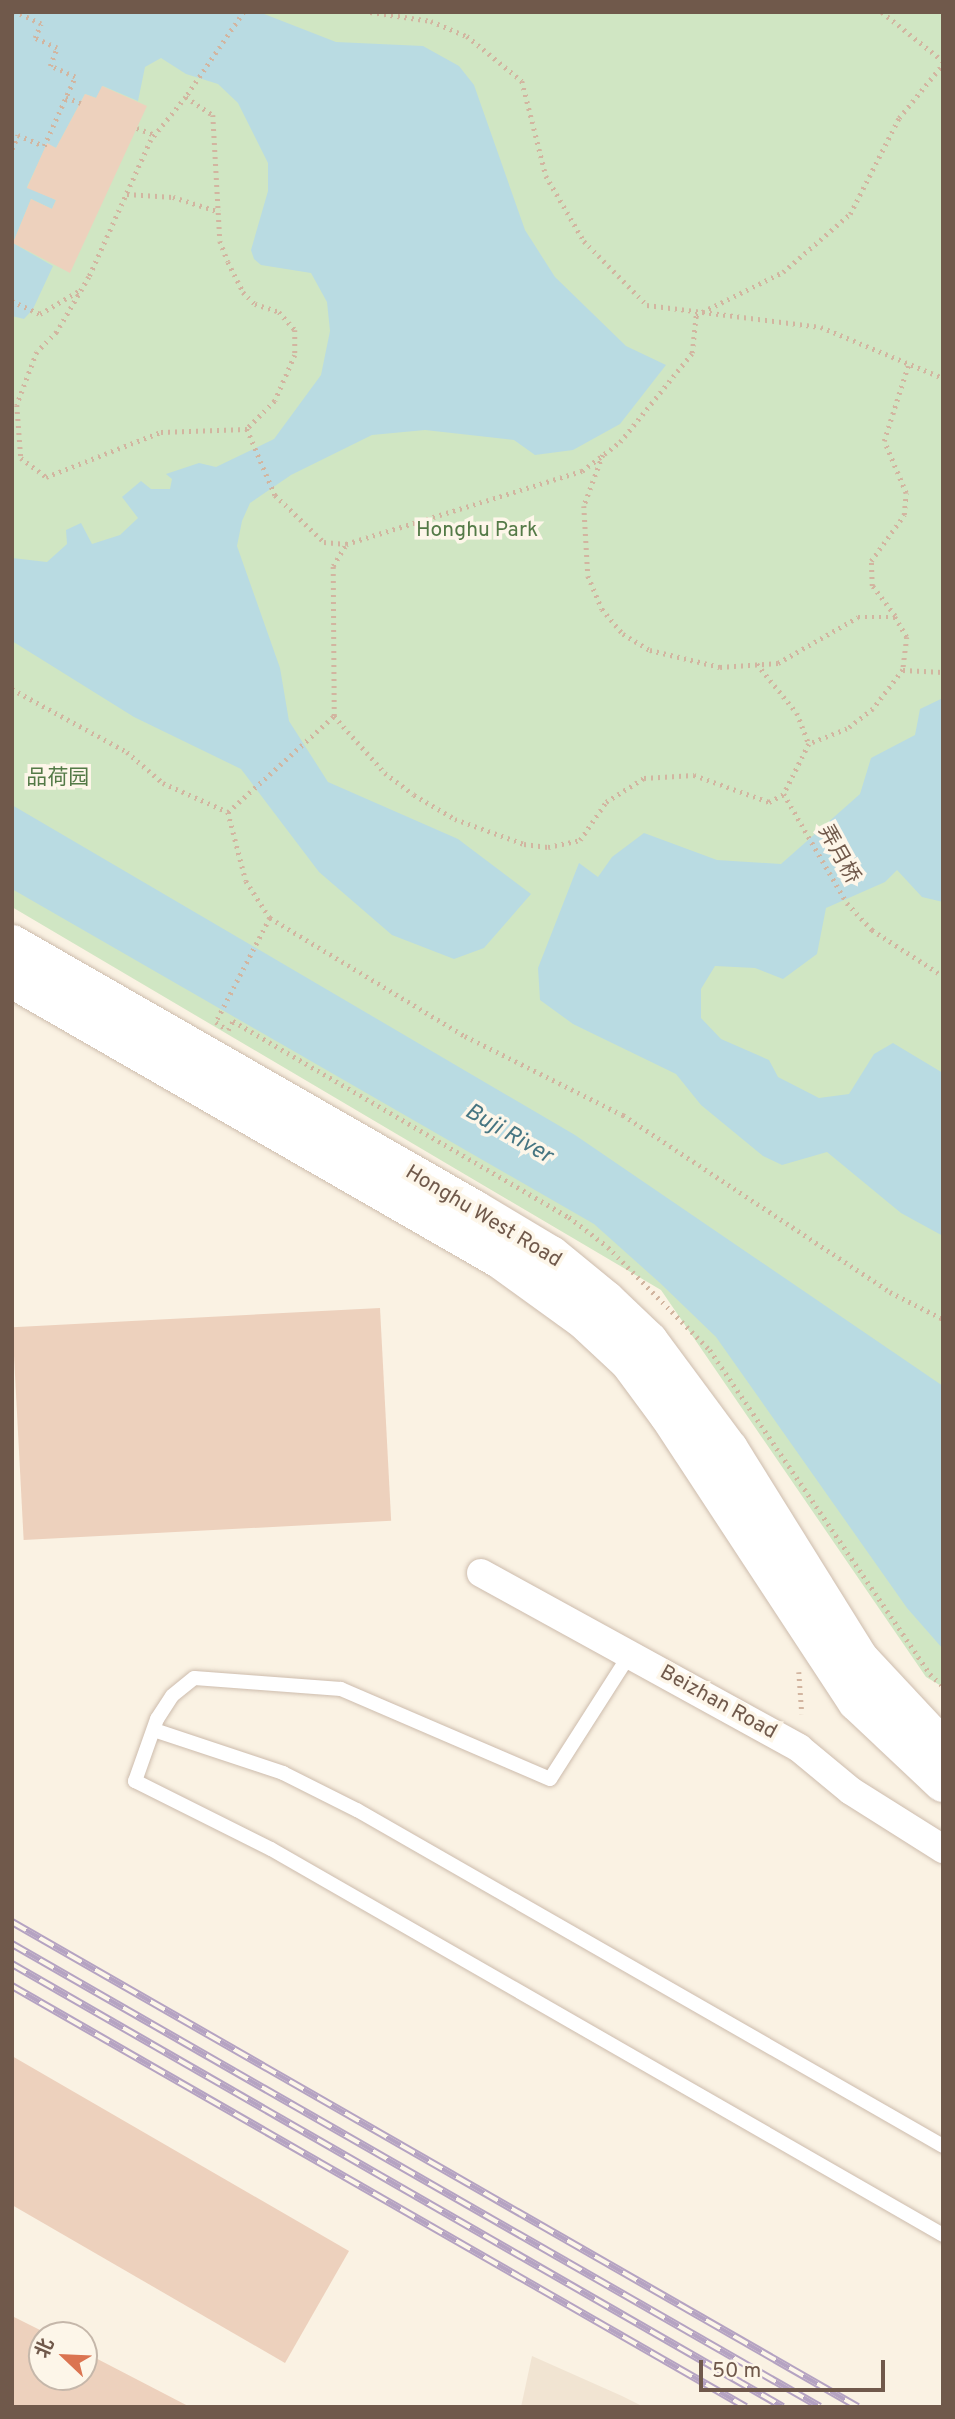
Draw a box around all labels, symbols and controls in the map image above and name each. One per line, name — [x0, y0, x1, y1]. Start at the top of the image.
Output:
park label: Honghu Park — [416, 518, 538, 544]
park label: 品荷园 — [27, 766, 89, 792]
street label: 弄月桥 — [812, 821, 864, 889]
water label: Buji River — [459, 1099, 557, 1171]
street label: Honghu West Road — [400, 1160, 566, 1274]
street label: Beizhan Road — [655, 1661, 781, 1745]
north arrow — [28, 2321, 98, 2391]
text: 北 — [31, 2335, 60, 2362]
scale bar — [703, 2346, 888, 2390]
text: 50 m — [712, 2358, 761, 2385]

